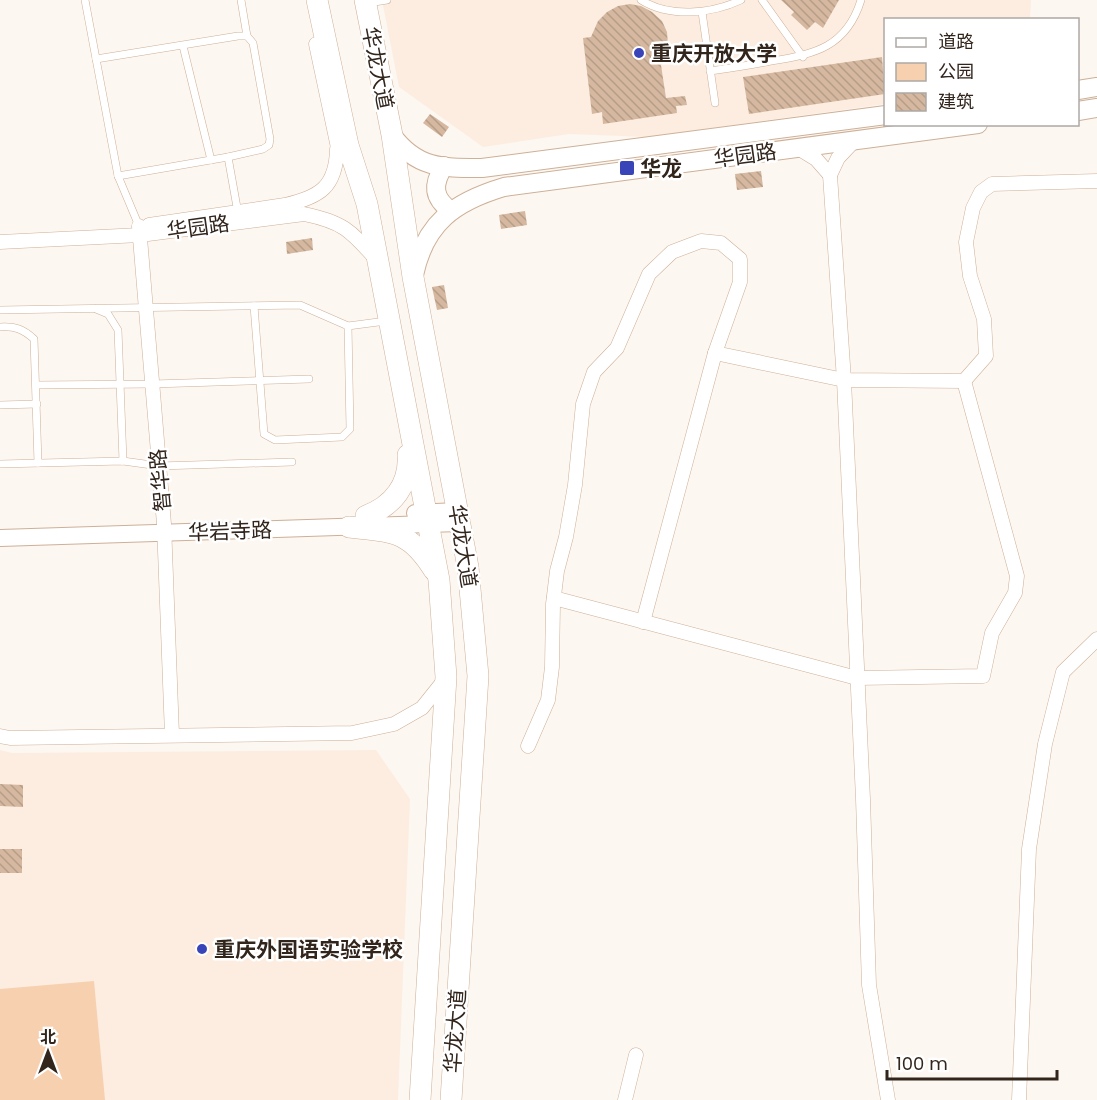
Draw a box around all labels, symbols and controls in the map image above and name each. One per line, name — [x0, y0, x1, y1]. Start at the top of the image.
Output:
legend — [884, 18, 1079, 126]
street label: 华龙大道 — [356, 24, 400, 112]
text: 道路 — [938, 29, 974, 54]
place label: 重庆开放大学 — [651, 39, 777, 68]
marker: 重庆开放大学 — [632, 46, 646, 60]
text: 公园 — [938, 59, 974, 84]
text: 建筑 — [938, 89, 974, 114]
street label: 华园路 — [712, 136, 778, 174]
place label: 华龙 — [640, 154, 682, 183]
marker: 华龙 — [618, 159, 636, 177]
street label: 华园路 — [165, 208, 231, 246]
street label: 智华路 — [143, 447, 177, 513]
street label: 华龙大道 — [442, 502, 484, 590]
street label: 华岩寺路 — [188, 515, 272, 547]
place label: 重庆外国语实验学校 — [214, 935, 403, 964]
marker: 重庆外国语实验学校 — [195, 942, 209, 956]
street label: 华龙大道 — [438, 988, 472, 1074]
north arrow — [18, 1022, 78, 1082]
text: 北 — [40, 1026, 56, 1049]
scale bar — [887, 1043, 1056, 1081]
text: 100 m — [896, 1051, 948, 1076]

